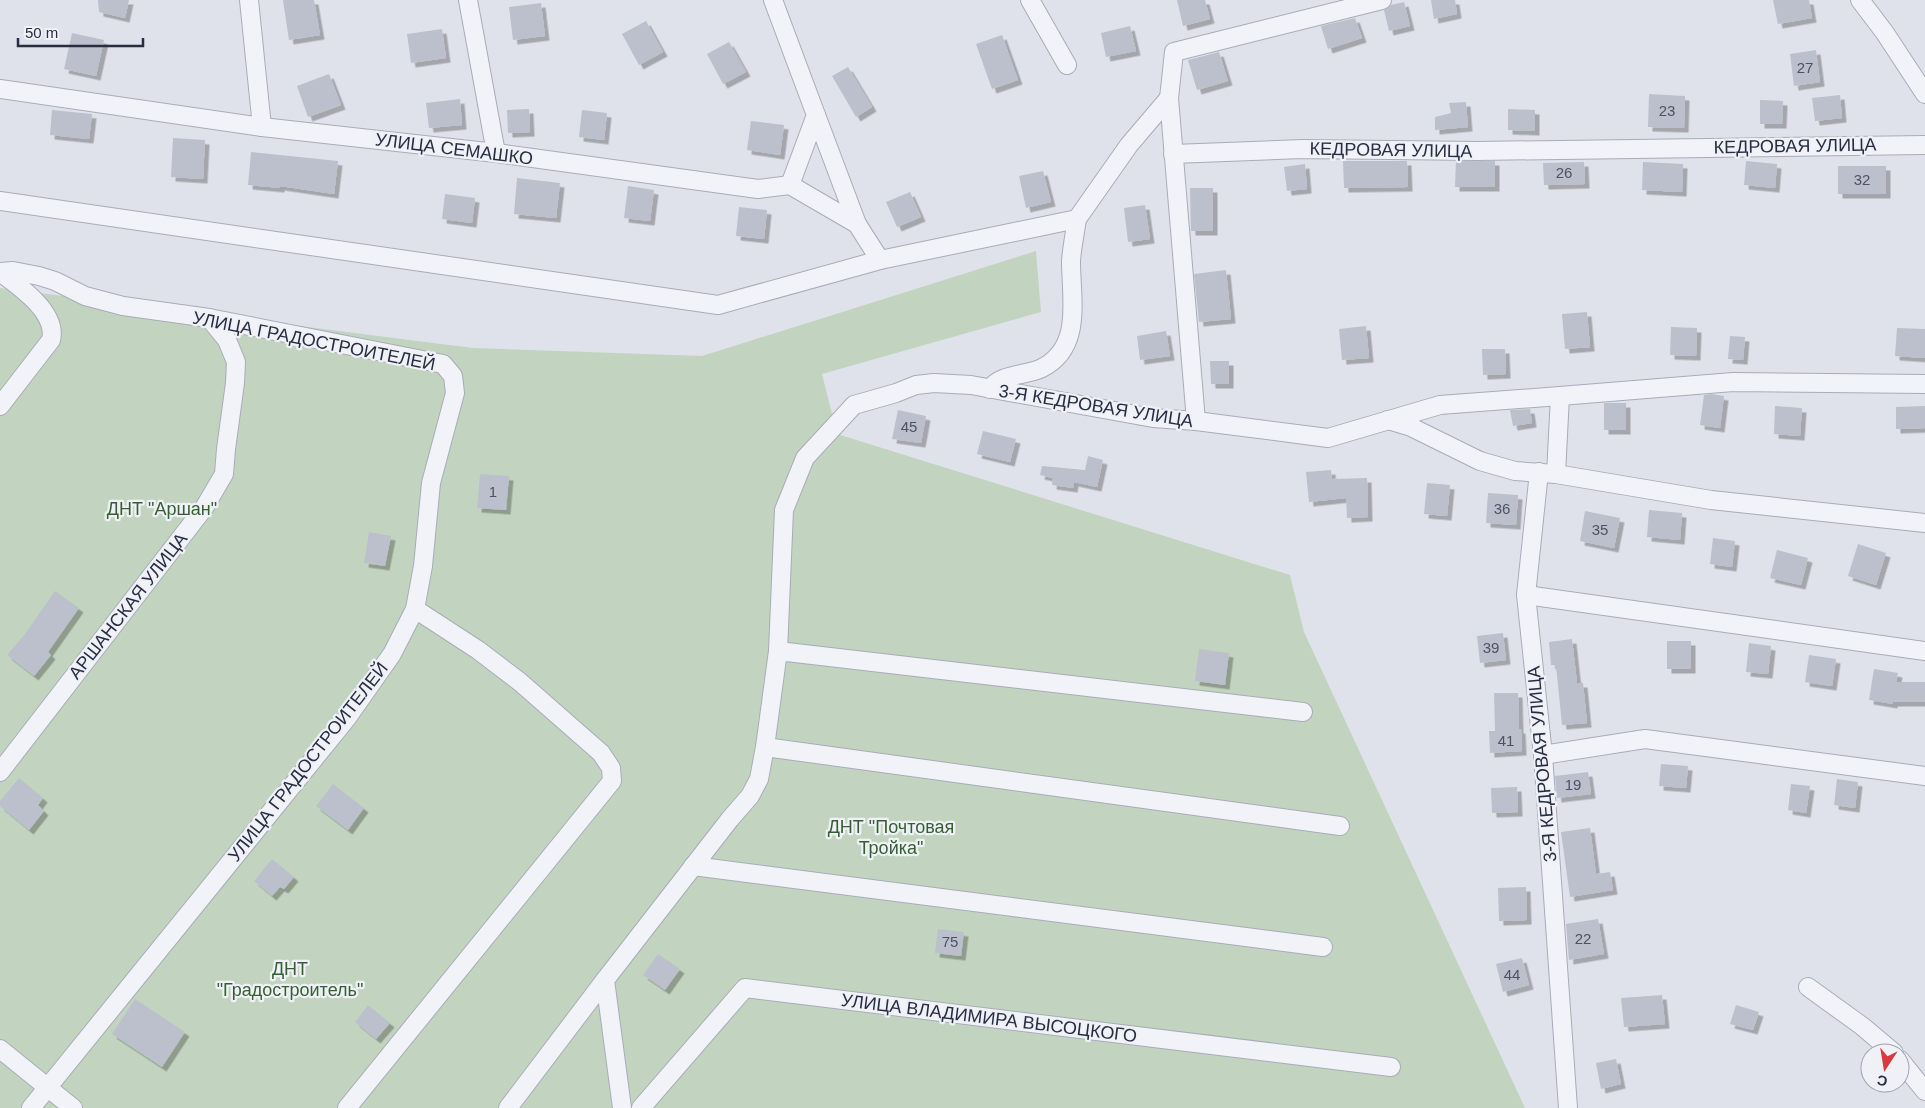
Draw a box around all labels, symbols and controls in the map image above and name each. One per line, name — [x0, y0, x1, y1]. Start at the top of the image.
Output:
scale bar — [18, 15, 142, 47]
text: 50 m — [25, 24, 58, 41]
house number: 27 — [1797, 59, 1813, 76]
house number: 23 — [1659, 102, 1675, 119]
street label: УЛИЦА СЕМАШКО — [374, 129, 534, 169]
street label: КЕДРОВАЯ УЛИЦА — [1714, 135, 1876, 157]
street label: КЕДРОВАЯ УЛИЦА — [1310, 139, 1472, 161]
house number: 26 — [1556, 164, 1572, 181]
house number: 32 — [1854, 171, 1870, 188]
street label: УЛИЦА ГРАДОСТРОИТЕЛЕЙ — [191, 307, 437, 374]
street label: 3-Я КЕДРОВАЯ УЛИЦА — [997, 381, 1195, 431]
house number: 45 — [901, 418, 917, 435]
house number: 1 — [489, 483, 497, 500]
park label: ДНТ "Аршан" — [107, 499, 217, 519]
house number: 36 — [1494, 500, 1510, 517]
house number: 35 — [1592, 521, 1608, 538]
street label: АРШАНСКАЯ УЛИЦА — [65, 529, 191, 683]
house number: 39 — [1483, 639, 1499, 656]
street label: УЛИЦА ГРАДОСТРОИТЕЛЕЙ — [223, 658, 392, 865]
street label: 3-Я КЕДРОВАЯ УЛИЦА — [1523, 665, 1561, 863]
house number: 41 — [1498, 732, 1514, 749]
house number: 19 — [1565, 776, 1581, 793]
park label: ДНТ "Почтовая Тройка" — [828, 817, 954, 858]
house number: 22 — [1575, 930, 1591, 947]
house number: 75 — [942, 933, 958, 950]
park label: ДНТ "Градостроитель" — [217, 959, 363, 1000]
house number: 44 — [1504, 966, 1520, 983]
street label: УЛИЦА ВЛАДИМИРА ВЫСОЦКОГО — [840, 990, 1138, 1046]
north arrow — [1860, 1043, 1910, 1093]
text: С — [1876, 1072, 1889, 1090]

